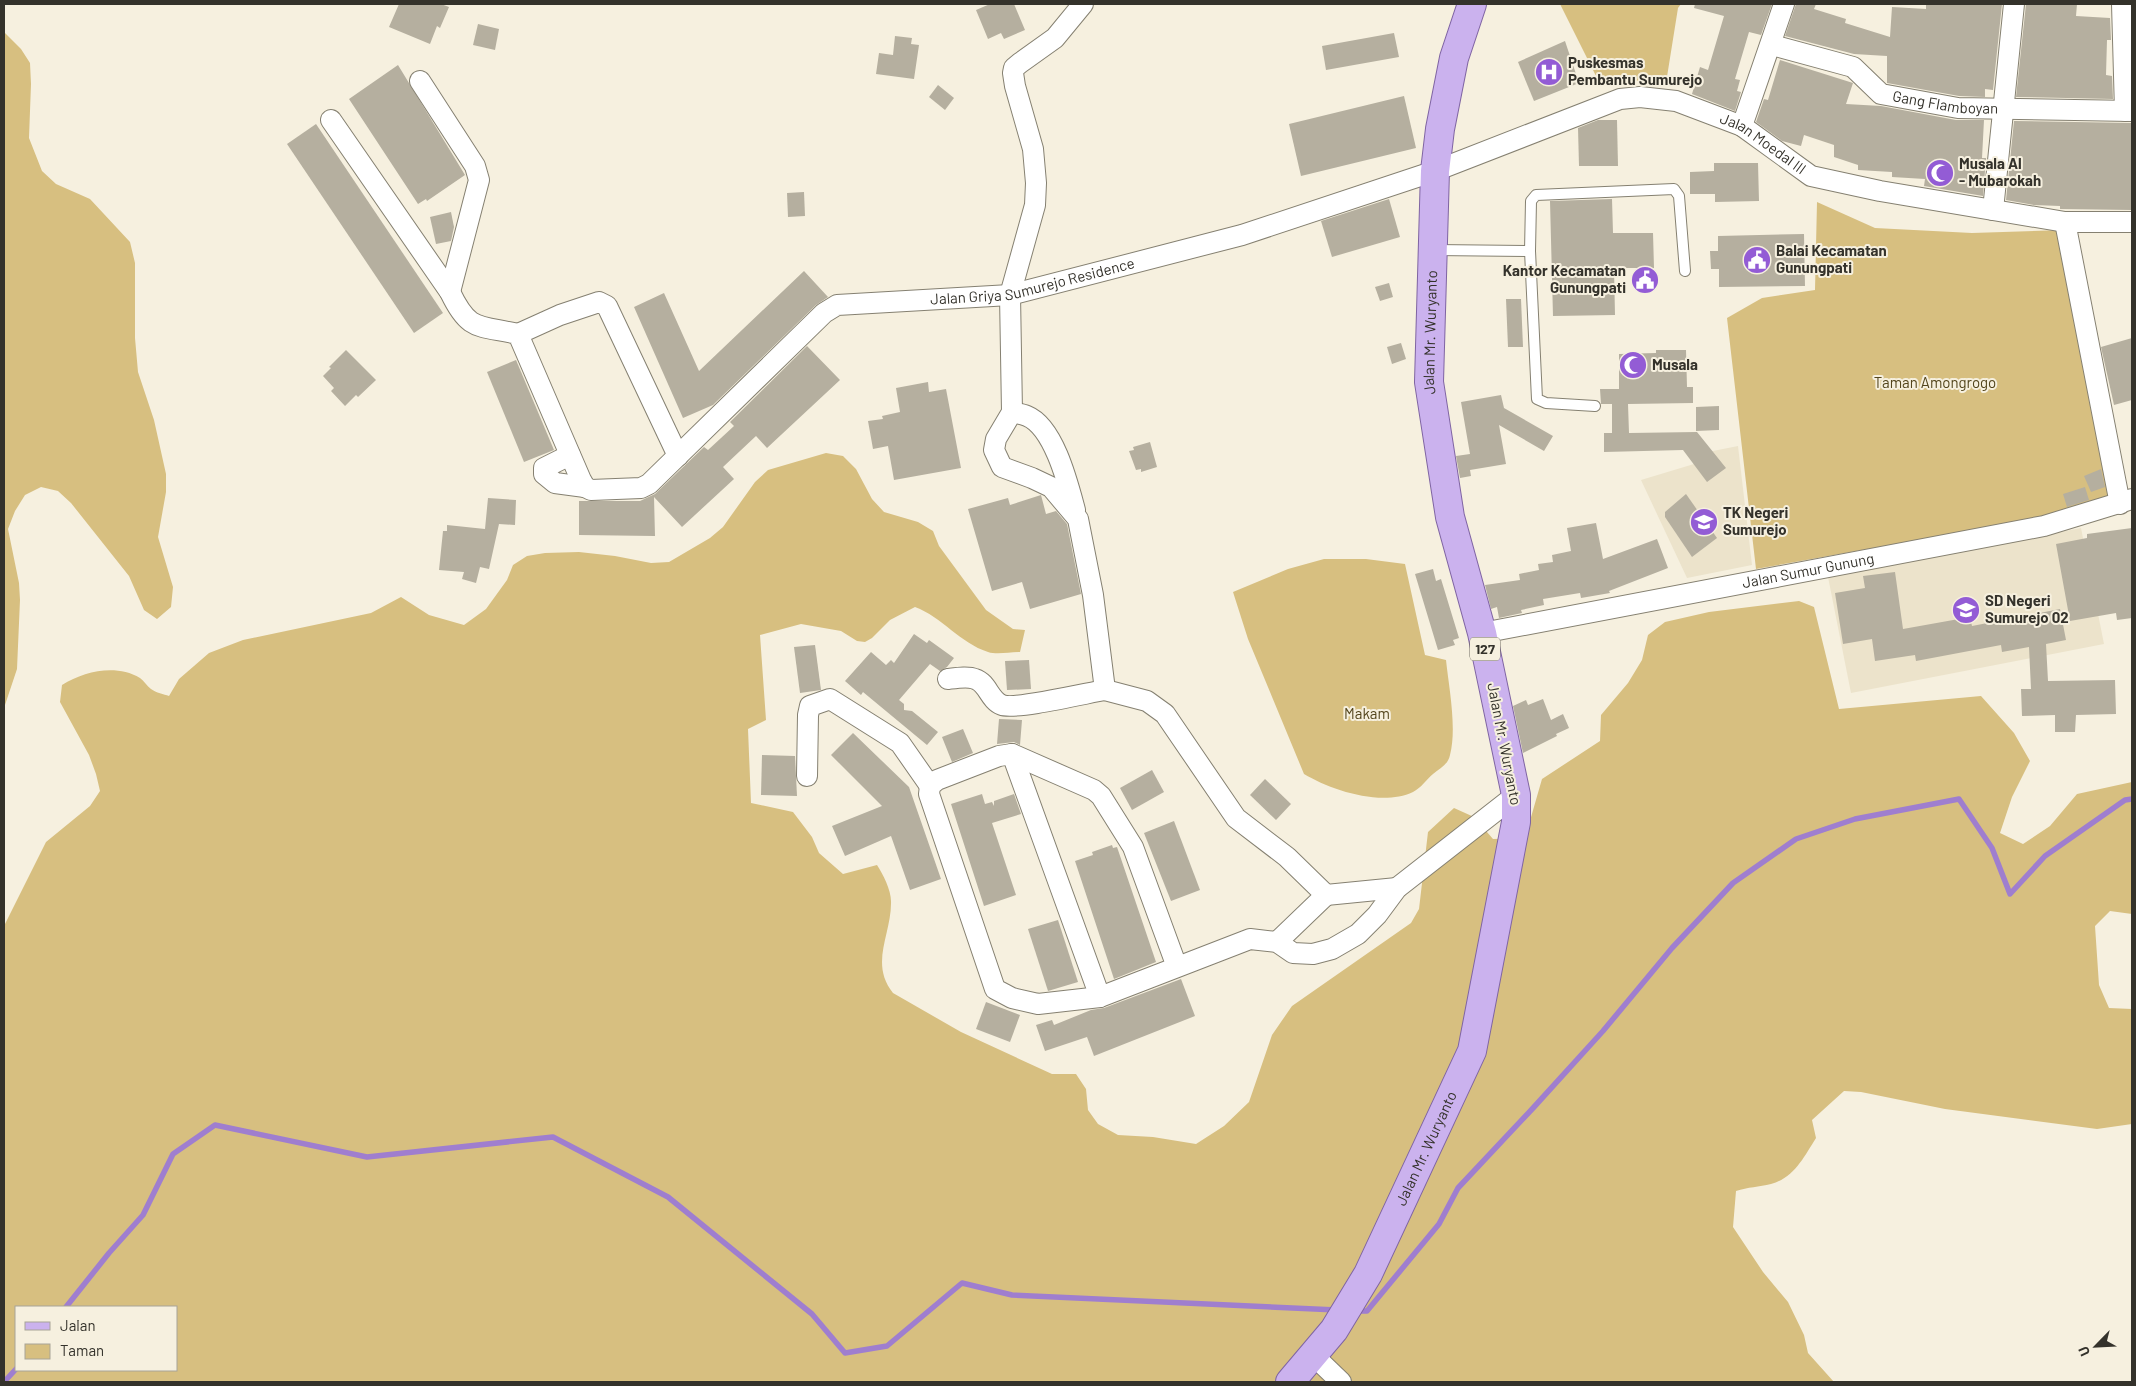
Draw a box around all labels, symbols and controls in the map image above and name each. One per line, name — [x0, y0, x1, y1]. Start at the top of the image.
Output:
place label: Puskesmas Pembantu Sumurejo — [1568, 53, 1702, 88]
hospital icon: Puskesmas Pembantu Sumurejo — [1534, 57, 1564, 87]
street label: Gang Flamboyan — [1891, 86, 1998, 117]
street label: Jalan Moedal III — [1718, 109, 1810, 177]
place label: Musala Al - Mubarokah — [1959, 154, 2041, 189]
mosque icon: Musala Al - Mubarokah — [1925, 158, 1955, 188]
place label: Balai Kecamatan Gunungpati — [1776, 241, 1887, 276]
public building icon: Balai Kecamatan Gunungpati — [1742, 245, 1772, 275]
street label: Jalan Griya Sumurejo Residence — [930, 253, 1136, 308]
place label: Kantor Kecamatan Gunungpati — [1503, 261, 1626, 296]
public building icon: Kantor Kecamatan Gunungpati — [1630, 265, 1660, 295]
street label: Jalan Mr. Wuryanto — [1419, 270, 1440, 396]
mosque icon: Musala — [1618, 350, 1648, 380]
place label: Musala — [1652, 355, 1698, 373]
park label: Taman Amongrogo — [1874, 373, 1996, 391]
place label: TK Negeri Sumurejo — [1723, 503, 1789, 538]
school or university icon: TK Negeri Sumurejo — [1689, 507, 1719, 537]
street label: Jalan Sumur Gunung — [1741, 549, 1875, 591]
place label: SD Negeri Sumurejo 02 — [1985, 591, 2069, 626]
school or university icon: SD Negeri Sumurejo 02 — [1951, 595, 1981, 625]
road number: 127 — [1470, 638, 1500, 661]
street label: Jalan Mr. Wuryanto — [1484, 681, 1526, 807]
park label: Makam — [1344, 704, 1390, 722]
street label: Jalan Mr. Wuryanto — [1391, 1088, 1460, 1208]
legend — [15, 1306, 178, 1371]
text: Jalan — [60, 1316, 96, 1334]
north arrow — [2071, 1321, 2121, 1371]
text: Taman — [60, 1341, 104, 1359]
text: U — [2074, 1344, 2093, 1359]

